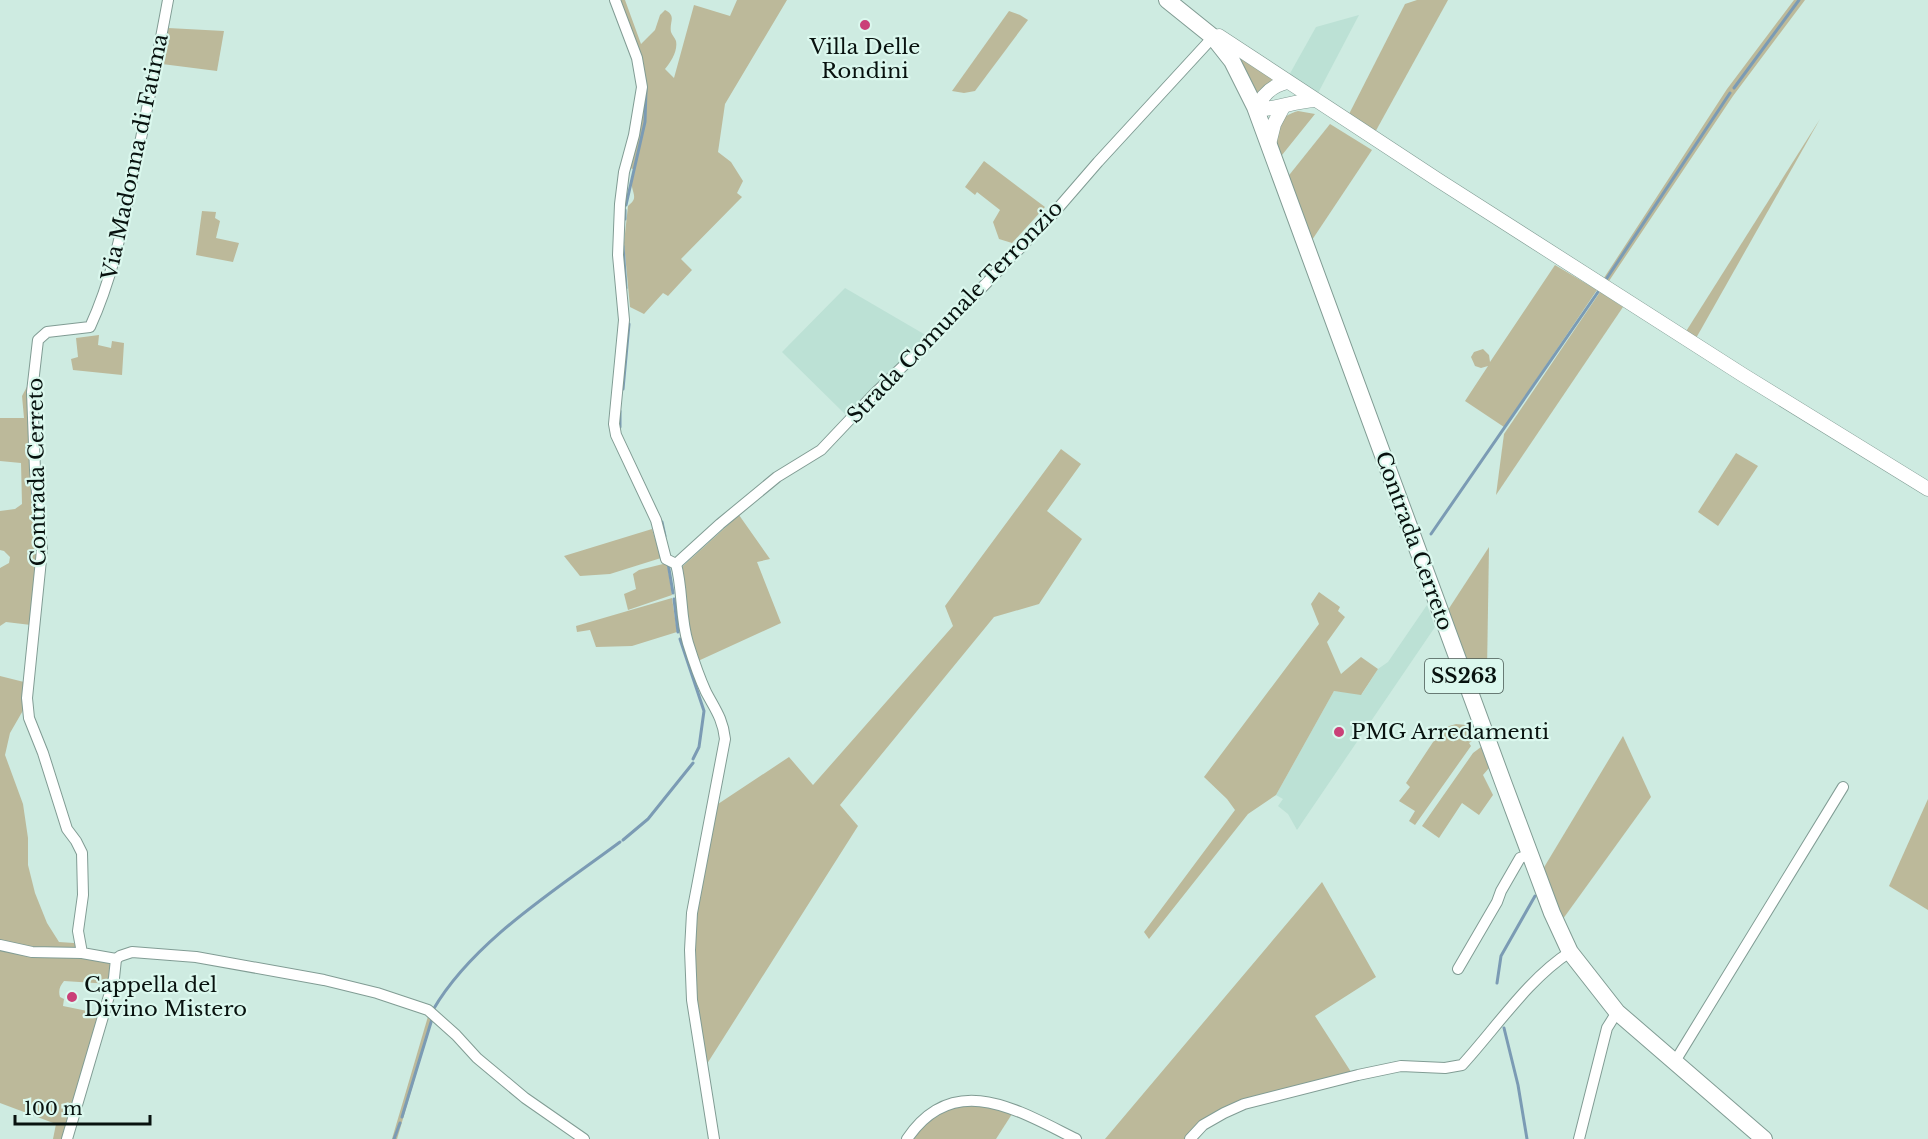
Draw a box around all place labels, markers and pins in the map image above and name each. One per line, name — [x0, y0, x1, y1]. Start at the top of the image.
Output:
marker: Villa Delle Rondini — [858, 18, 872, 32]
place label: Villa Delle Rondini — [809, 34, 920, 84]
place label: PMG Arredamenti — [1351, 719, 1549, 745]
marker: PMG Arredamenti — [1332, 725, 1346, 739]
place label: Cappella del Divino Mistero — [84, 972, 247, 1022]
marker: Cappella del Divino Mistero — [65, 990, 79, 1004]

